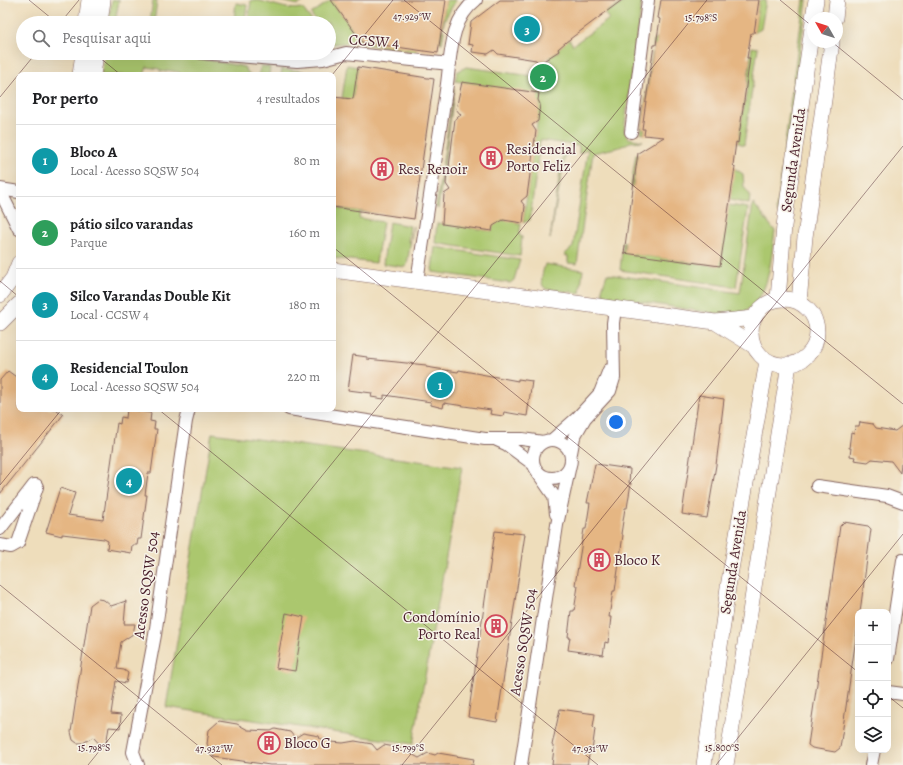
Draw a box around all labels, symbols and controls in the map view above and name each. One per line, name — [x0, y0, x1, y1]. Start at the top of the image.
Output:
text: 47.929°W — [393, 10, 432, 23]
text: 15.798°S — [685, 11, 717, 24]
north arrow — [807, 12, 843, 48]
pin: 3 — [514, 14, 540, 44]
search box — [16, 16, 336, 60]
icon: search — [30, 27, 52, 49]
text: Pesquisar aqui — [62, 28, 151, 48]
street label: CCSW 4 — [348, 29, 400, 53]
pin: 2 — [530, 62, 556, 92]
text: Por perto — [32, 87, 98, 110]
text: 4 resultados — [256, 90, 320, 107]
street label: Segunda Avenida — [776, 107, 810, 213]
place label: Residencial Porto Feliz — [506, 139, 576, 176]
text: Bloco A — [70, 142, 117, 162]
building icon: Residencial Porto Feliz — [478, 145, 504, 171]
text: 1 — [43, 152, 47, 169]
text: 80 m — [293, 152, 320, 169]
building icon: Res. Renoir — [369, 156, 395, 182]
place label: Res. Renoir — [398, 159, 468, 179]
text: Local · Acesso SQSW 504 — [70, 162, 199, 179]
text: pátio silco varandas — [70, 214, 193, 234]
text: 2 — [42, 224, 48, 241]
text: 160 m — [289, 224, 320, 241]
text: Parque — [70, 234, 107, 251]
text: Silco Varandas Double Kit — [70, 286, 231, 306]
text: 3 — [42, 296, 48, 313]
text: 180 m — [289, 296, 320, 313]
text: Local · CCSW 4 — [70, 306, 149, 323]
text: Residencial Toulon — [70, 358, 189, 378]
text: 4 — [42, 368, 48, 385]
text: 220 m — [287, 368, 320, 385]
pin: 1 — [427, 370, 453, 400]
text: Local · Acesso SQSW 504 — [70, 378, 199, 395]
your location — [606, 412, 626, 432]
pin: 4 — [116, 466, 142, 496]
street label: Segunda Avenida — [715, 508, 751, 616]
street label: Acesso SQSW 504 — [128, 530, 163, 641]
building icon: Bloco K — [586, 547, 612, 573]
place label: Bloco K — [614, 550, 661, 570]
street label: Acesso SQSW 504 — [504, 587, 541, 698]
place label: Condomínio Porto Real — [403, 607, 480, 644]
map controls — [855, 609, 891, 753]
button: + — [855, 609, 891, 645]
building icon: Condomínio Porto Real — [483, 613, 509, 639]
button: − — [855, 645, 891, 681]
button: locate — [855, 681, 891, 717]
button: layers — [855, 717, 891, 753]
building icon: Bloco G — [256, 730, 282, 756]
place label: Bloco G — [284, 733, 331, 753]
text: 15.798°S — [78, 741, 110, 754]
text: 15.799°S — [392, 741, 424, 754]
text: 15.800°S — [705, 741, 739, 754]
text: 47.932°W — [195, 742, 233, 755]
text: 47.931°W — [572, 742, 609, 755]

